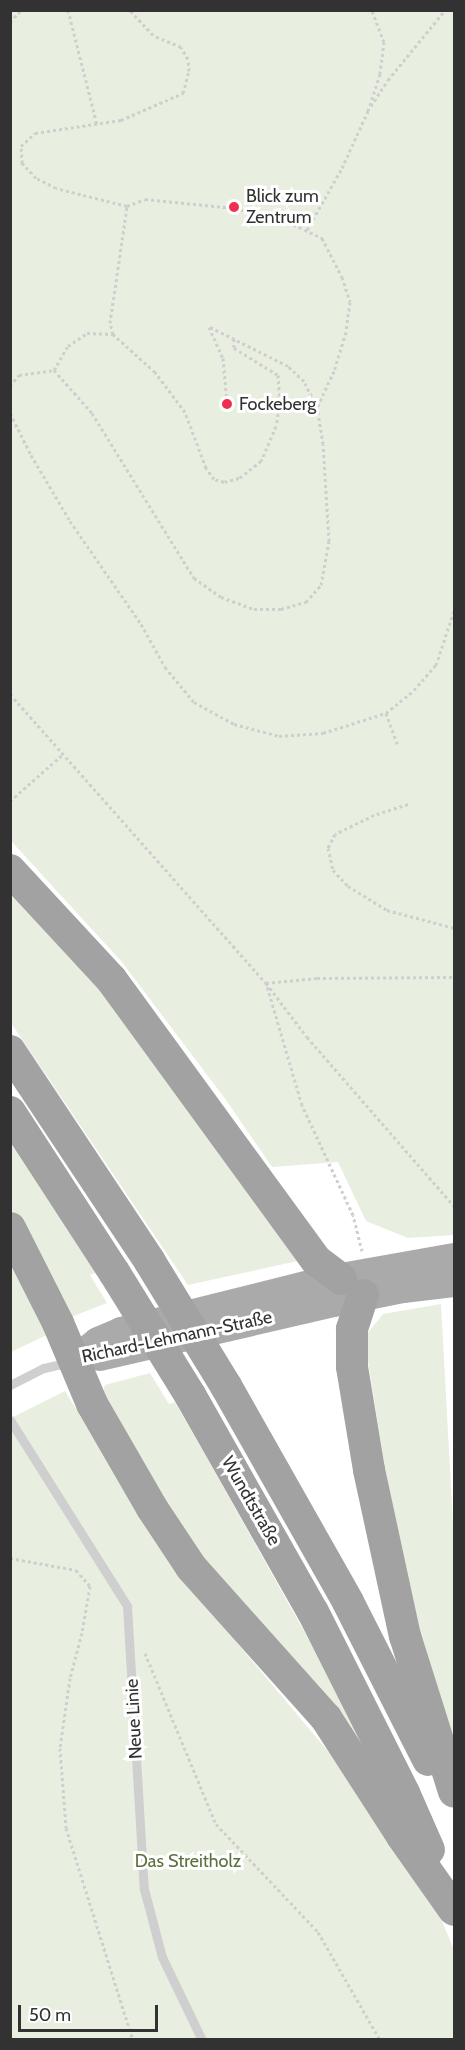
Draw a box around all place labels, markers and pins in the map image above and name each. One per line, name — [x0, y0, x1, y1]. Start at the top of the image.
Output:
place label: Blick zum Zentrum — [246, 186, 319, 228]
marker: Blick zum Zentrum — [227, 200, 241, 214]
place label: Fockeberg — [239, 393, 316, 415]
marker: Fockeberg — [220, 397, 234, 411]

